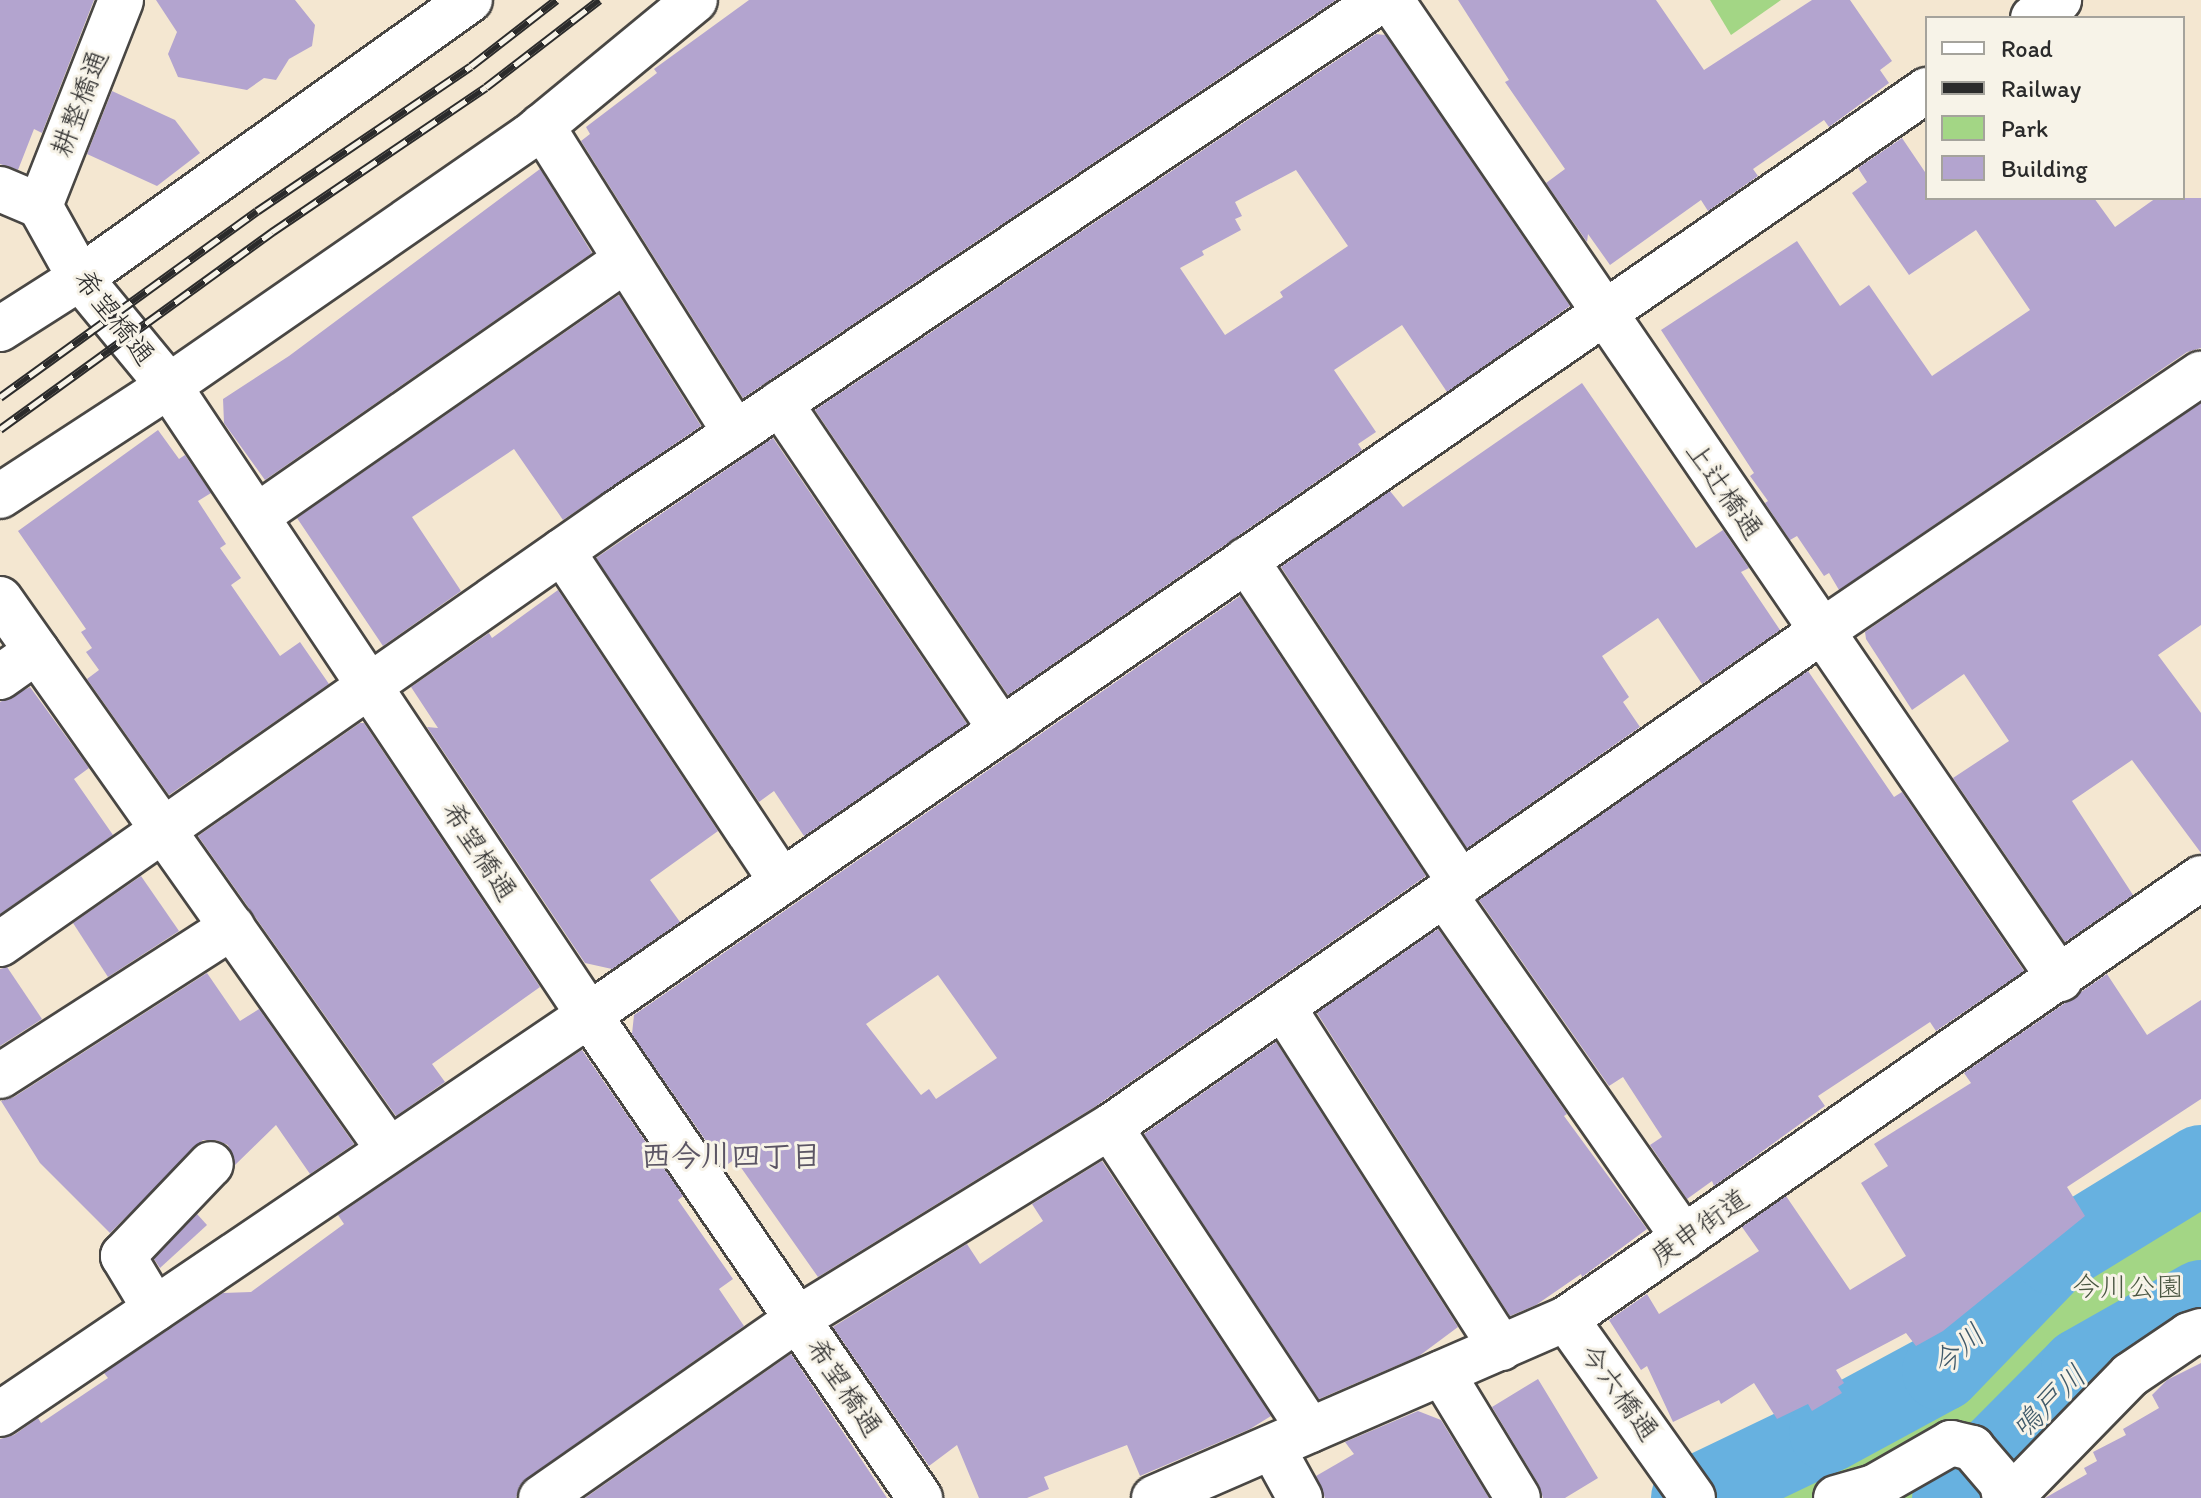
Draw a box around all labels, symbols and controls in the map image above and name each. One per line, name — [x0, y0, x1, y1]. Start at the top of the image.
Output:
legend — [1925, 16, 2185, 200]
text: Road — [2001, 34, 2053, 63]
street label: 耕整橋通 — [43, 45, 115, 161]
text: Railway — [2001, 74, 2081, 103]
text: Park — [2001, 114, 2048, 143]
text: Building — [2001, 154, 2088, 183]
street label: 希望橋通 — [67, 263, 163, 371]
street label: 上辻橋通 — [1679, 434, 1771, 546]
street label: 希望橋通 — [435, 795, 525, 907]
district label: 西今川四丁目 — [641, 1138, 821, 1174]
street label: 庚申街道 — [1643, 1181, 1755, 1273]
park label: 今川公園 — [2072, 1269, 2184, 1303]
water label: 今川 — [1924, 1317, 1992, 1383]
street label: 希望橋通 — [800, 1331, 890, 1443]
street label: 今六橋通 — [1573, 1337, 1667, 1447]
water label: 鳴戸川 — [2004, 1358, 2094, 1446]

